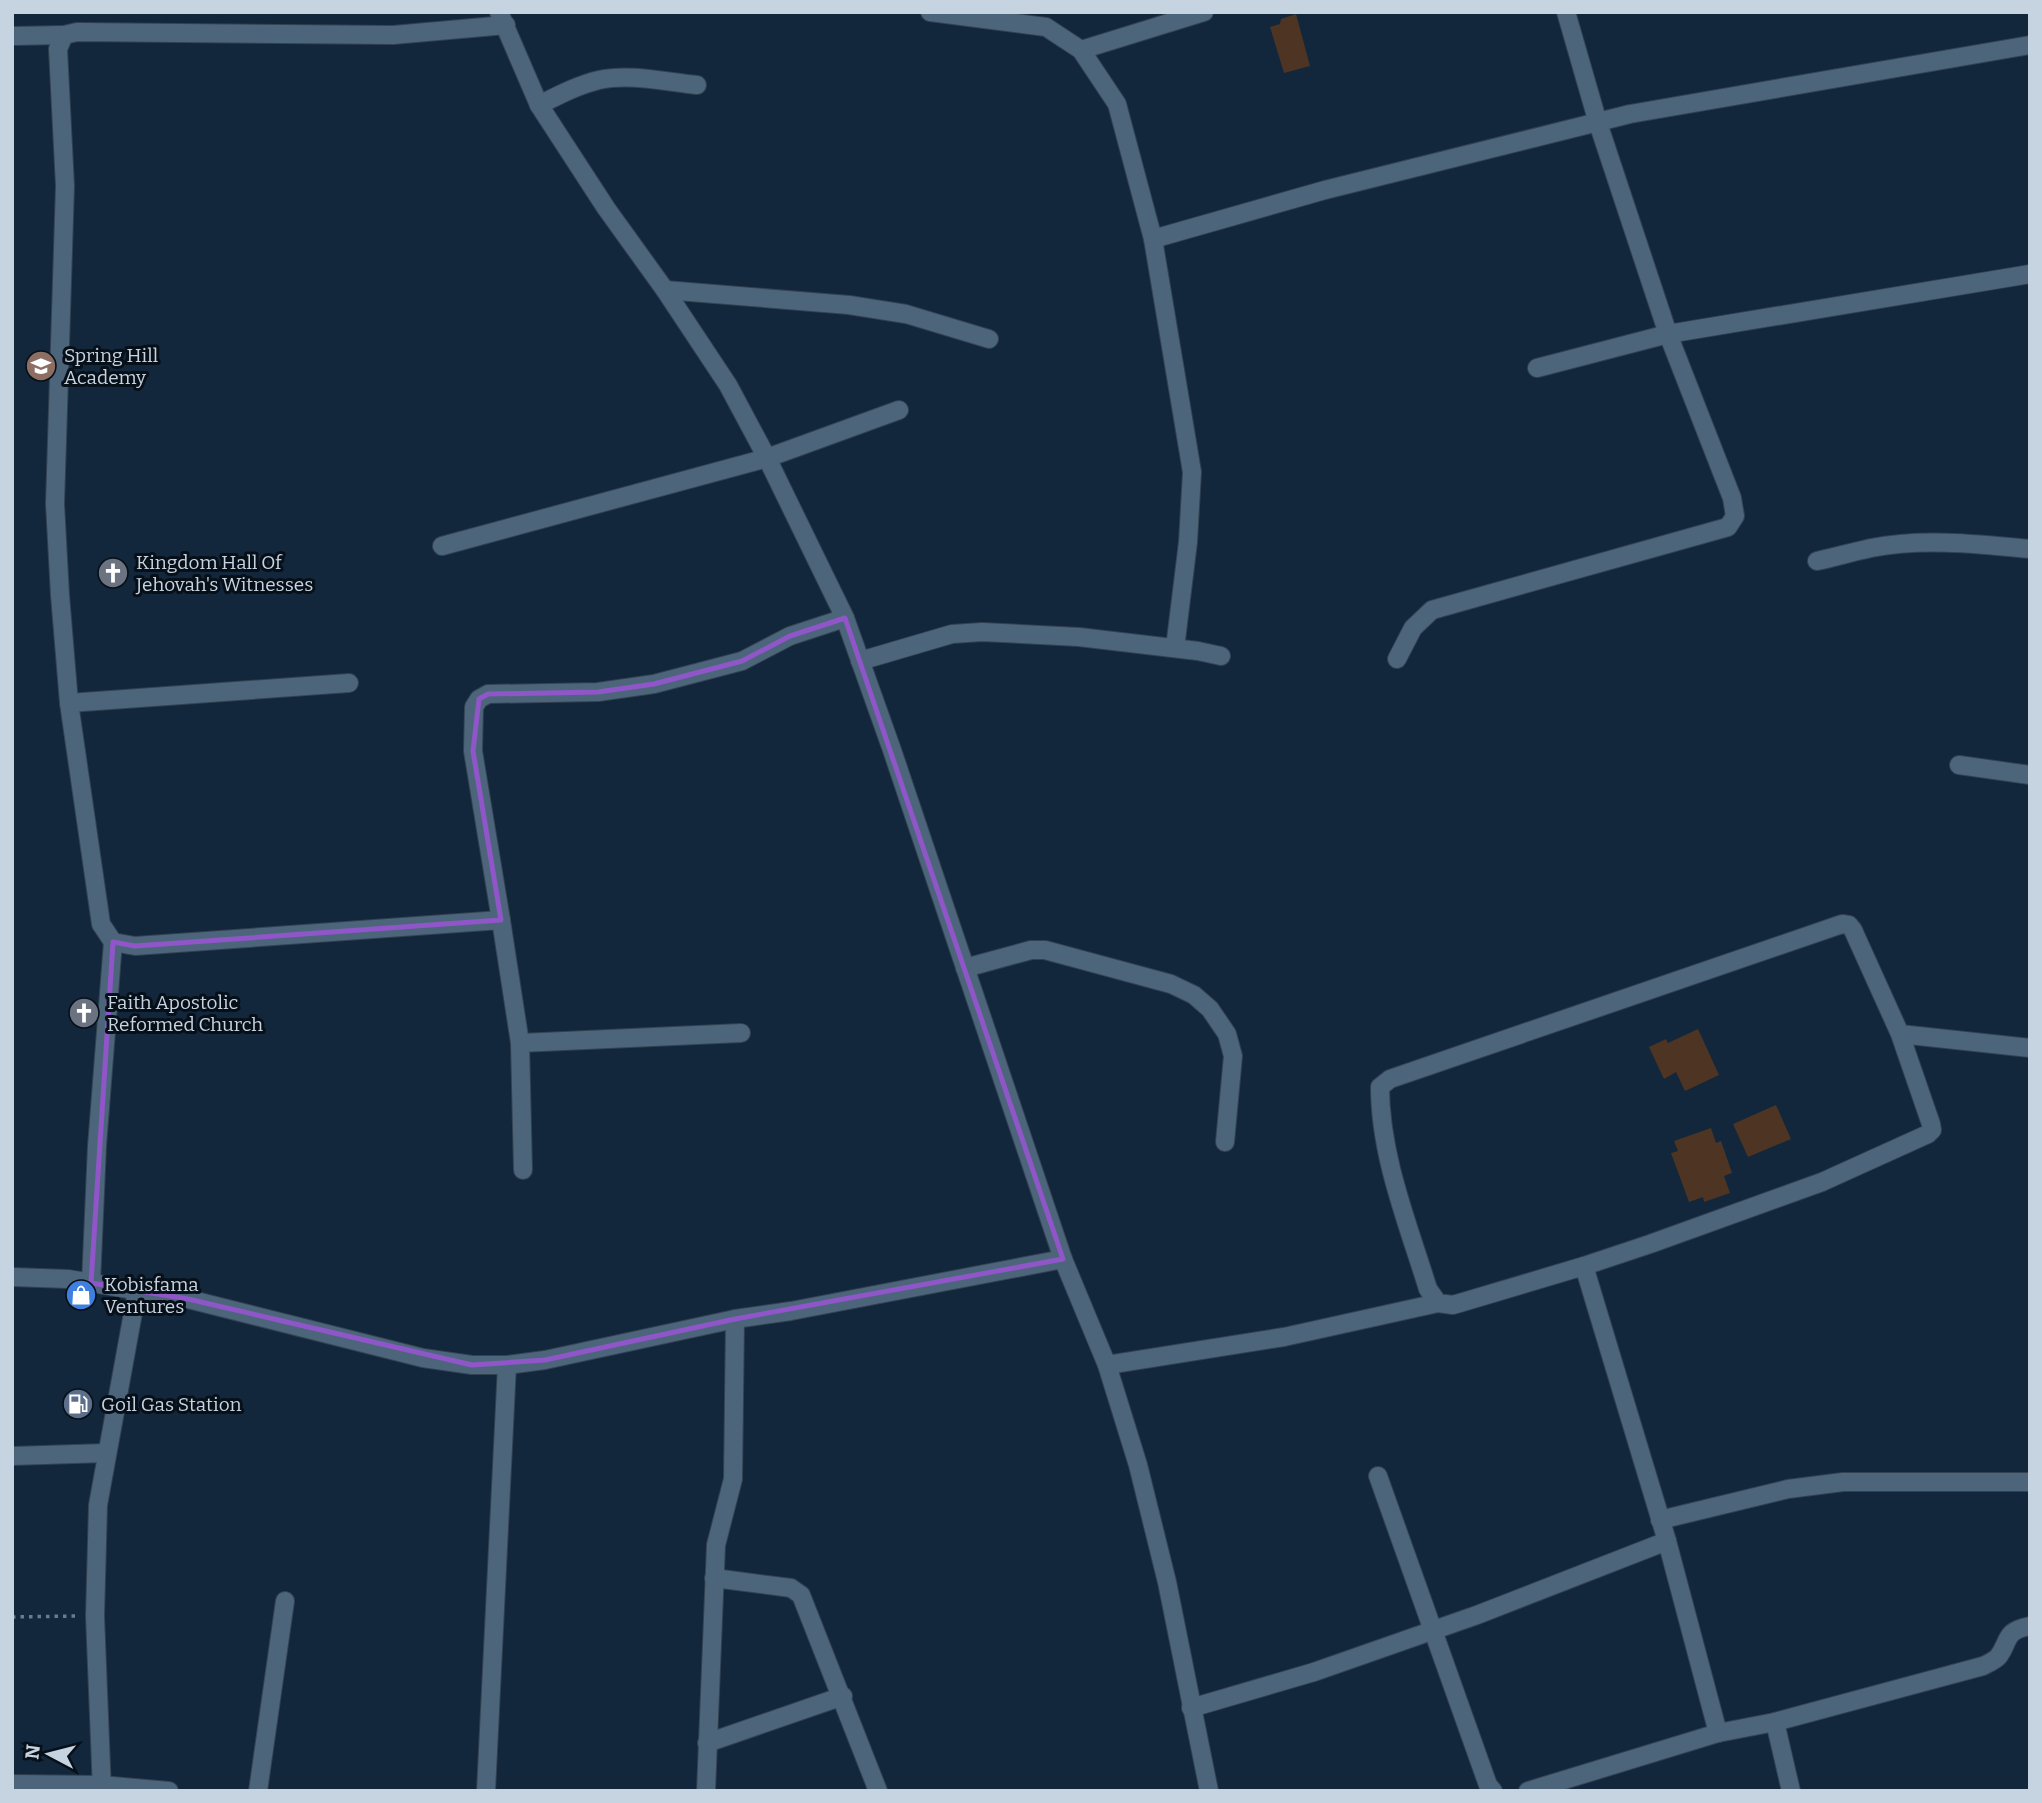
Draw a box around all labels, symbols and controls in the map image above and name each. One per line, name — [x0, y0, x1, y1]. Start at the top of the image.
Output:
place label: Spring Hill Academy — [64, 344, 158, 389]
school or university icon: Spring Hill Academy — [24, 349, 58, 383]
place label: Kingdom Hall Of Jehovah's Witnesses — [135, 551, 313, 596]
church icon: Kingdom Hall Of Jehovah's Witnesses — [96, 556, 130, 590]
place label: Faith Apostolic Reformed Church — [107, 991, 263, 1036]
church icon: Faith Apostolic Reformed Church — [67, 996, 101, 1030]
place label: Kobisfama Ventures — [104, 1273, 199, 1318]
shop icon: Kobisfama Ventures — [64, 1278, 98, 1312]
fuel station icon: Goil Gas Station — [61, 1387, 95, 1421]
place label: Goil Gas Station — [101, 1393, 242, 1416]
north arrow — [14, 1719, 84, 1789]
text: N — [20, 1743, 45, 1761]

